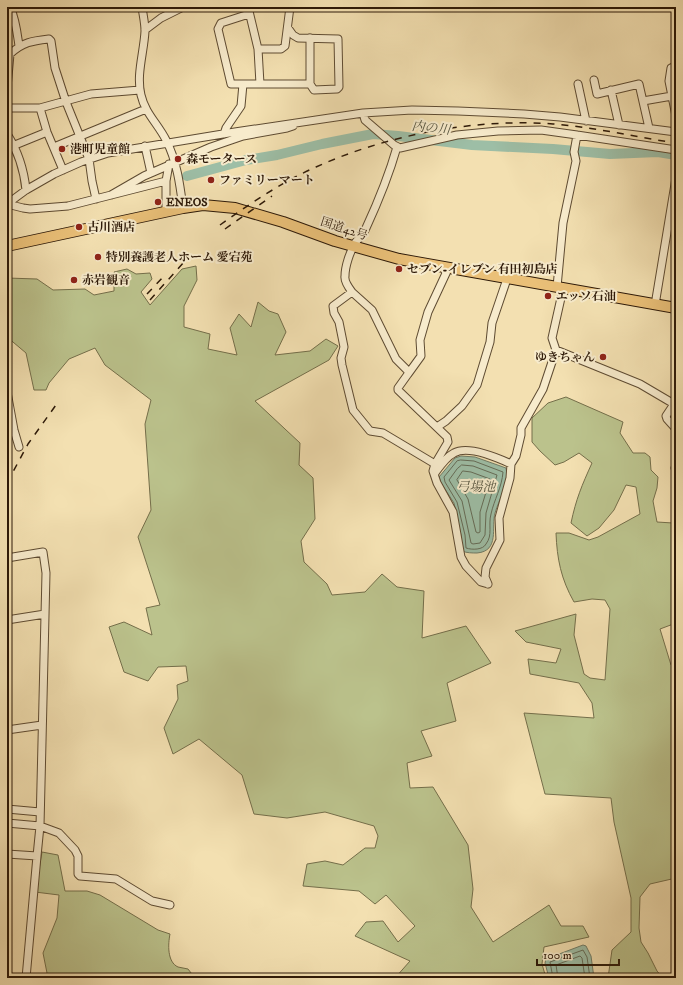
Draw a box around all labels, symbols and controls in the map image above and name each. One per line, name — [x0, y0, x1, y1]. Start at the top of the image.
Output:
water label: 内の川 — [411, 118, 453, 138]
place label: 港町児童館 — [70, 142, 130, 157]
marker: 港町児童館 — [57, 144, 67, 154]
place label: 森モータース — [186, 152, 257, 167]
marker: 森モータース — [173, 154, 183, 164]
place label: ファミリーマート — [219, 173, 315, 188]
marker: ファミリーマート — [206, 175, 216, 185]
place label: ENEOS — [166, 195, 208, 210]
marker: ENEOS — [153, 197, 163, 207]
street label: 国道42号 — [318, 214, 370, 244]
place label: 古川酒店 — [87, 220, 135, 235]
marker: 古川酒店 — [74, 222, 84, 232]
place label: 特別養護老人ホーム 愛宕苑 — [106, 250, 253, 265]
marker: 特別養護老人ホーム 愛宕苑 — [93, 252, 103, 262]
place label: セブン-イレブン 有田初島店 — [407, 262, 557, 277]
marker: セブン-イレブン 有田初島店 — [394, 264, 404, 274]
place label: 赤岩観音 — [82, 273, 130, 288]
marker: 赤岩観音 — [69, 275, 79, 285]
place label: エッソ石油 — [556, 289, 616, 304]
marker: エッソ石油 — [543, 291, 553, 301]
place label: ゆきちゃん — [535, 350, 595, 365]
marker: ゆきちゃん — [598, 352, 608, 362]
water label: 弓場池 — [456, 479, 497, 495]
scale bar — [537, 941, 619, 967]
text: 100 m — [543, 948, 572, 963]

